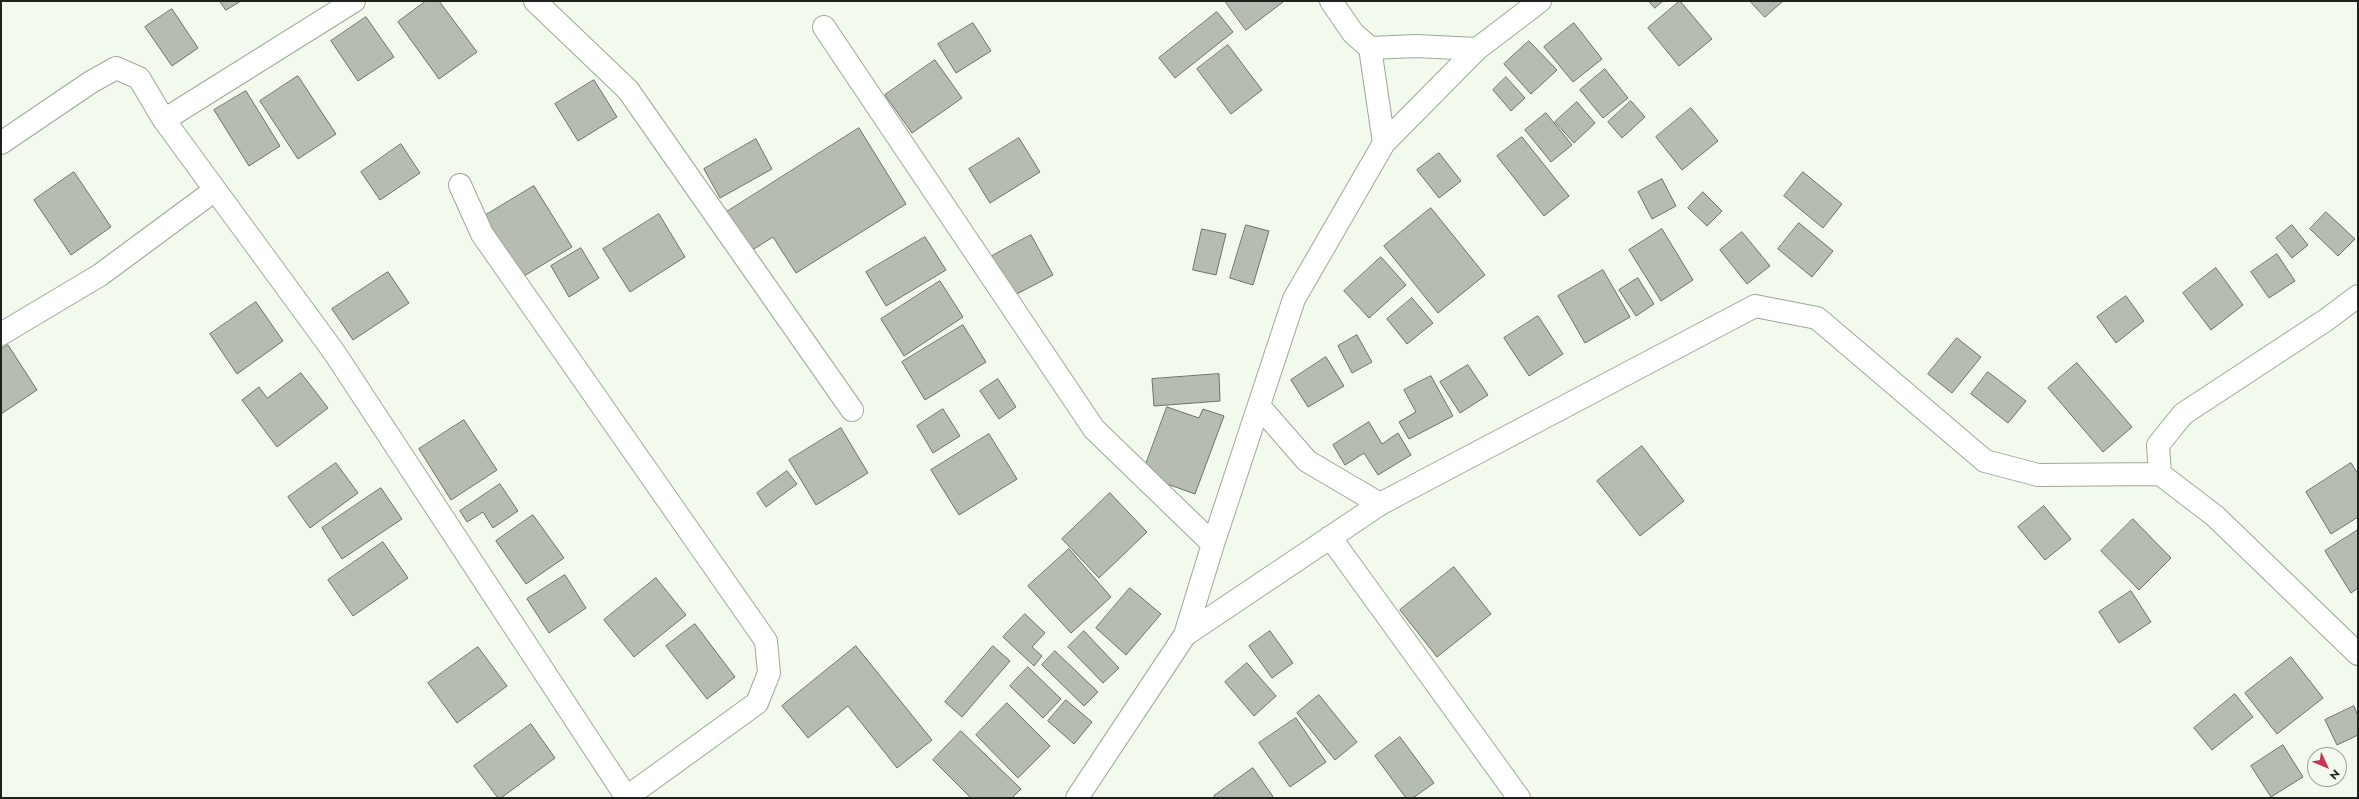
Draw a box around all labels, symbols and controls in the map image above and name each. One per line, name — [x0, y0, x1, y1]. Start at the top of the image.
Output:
north arrow — [2307, 747, 2347, 787]
text: N — [2326, 766, 2344, 783]

